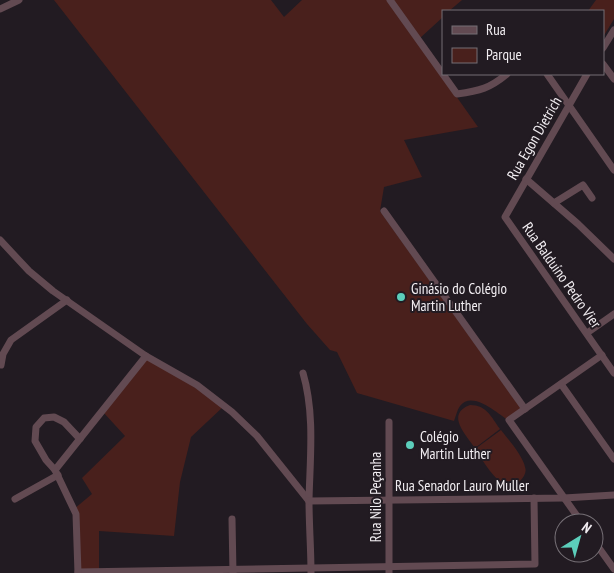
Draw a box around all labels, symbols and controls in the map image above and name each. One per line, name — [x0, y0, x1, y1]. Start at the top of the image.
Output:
legend — [442, 10, 604, 75]
text: Rua — [486, 20, 506, 39]
text: Parque — [486, 45, 522, 64]
street label: Rua Egon Dietrich — [503, 93, 565, 183]
street label: Rua Balduíno Pedro Vier — [518, 218, 606, 332]
place label: Ginásio do Colégio Martin Luther — [411, 279, 507, 315]
marker: Ginásio do Colégio Martin Luther — [395, 291, 407, 303]
place label: Colégio Martin Luther — [420, 427, 492, 463]
marker: Colégio Martin Luther — [404, 439, 416, 451]
street label: Rua Nilo Peçanha — [366, 452, 385, 542]
street label: Rua Senador Lauro Muller — [395, 476, 530, 495]
north arrow — [554, 513, 604, 563]
text: N — [578, 518, 595, 537]

